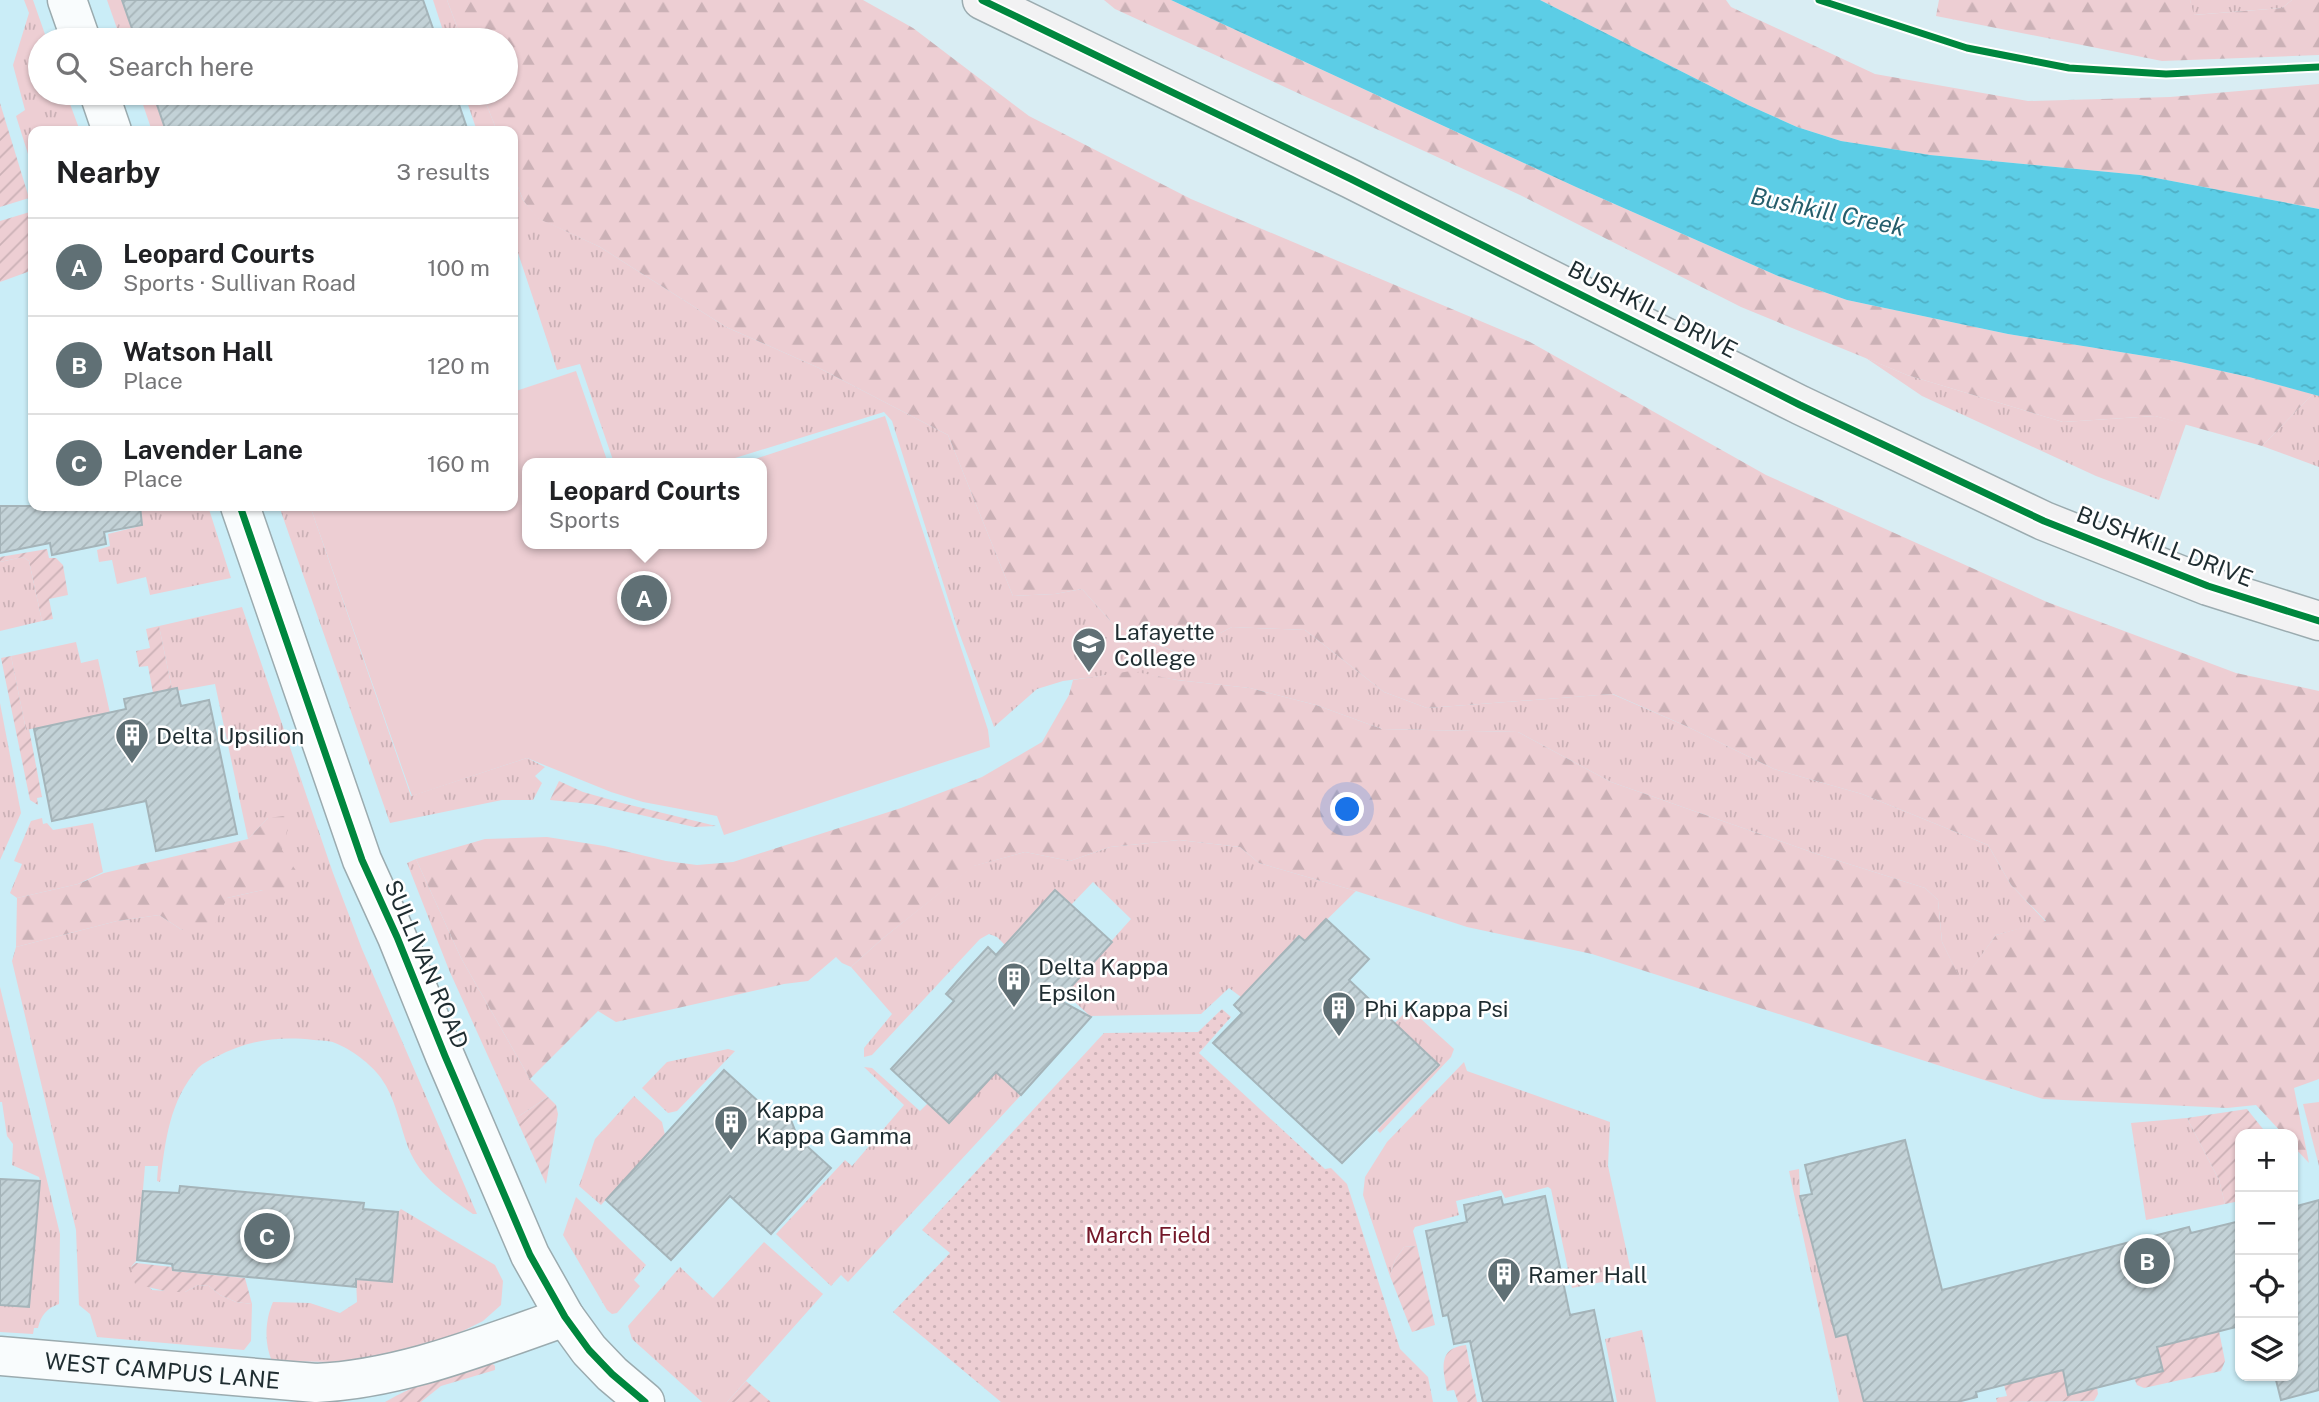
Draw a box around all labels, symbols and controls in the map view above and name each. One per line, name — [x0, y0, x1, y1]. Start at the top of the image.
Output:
search box — [28, 28, 518, 105]
icon: search — [52, 48, 90, 86]
text: Search here — [108, 51, 254, 82]
text: Nearby — [56, 154, 160, 190]
text: 3 results — [396, 158, 490, 185]
water label: Bushkill Creek — [1748, 181, 1908, 241]
text: Leopard Courts — [123, 238, 315, 269]
text: A — [71, 254, 87, 281]
text: 100 m — [427, 254, 490, 281]
street label: BUSHKILL DRIVE — [1564, 255, 1742, 363]
text: Sports · Sullivan Road — [123, 269, 356, 296]
text: Watson Hall — [123, 336, 273, 367]
text: B — [71, 352, 87, 379]
text: 120 m — [427, 352, 490, 379]
text: Place — [123, 367, 183, 394]
text: Lavender Lane — [123, 434, 303, 465]
text: C — [71, 450, 87, 477]
text: 160 m — [427, 450, 490, 477]
popup — [522, 458, 767, 549]
text: Place — [123, 465, 183, 492]
text: Leopard Courts — [549, 475, 740, 506]
street label: BUSHKILL DRIVE — [2073, 500, 2257, 592]
text: Sports — [549, 506, 620, 533]
pin: A — [621, 572, 667, 624]
place label: Lafayette College — [1114, 618, 1215, 671]
school or university icon: Lafayette College — [1070, 625, 1108, 674]
building icon: Delta Upsilion — [113, 716, 151, 765]
place label: Delta Upsilion — [156, 722, 304, 749]
your location — [1330, 792, 1364, 826]
street label: SULLIVAN ROAD — [379, 876, 475, 1052]
place label: Delta Kappa Epsilon — [1038, 953, 1168, 1006]
building icon: Delta Kappa Epsilon — [995, 960, 1033, 1009]
building icon: Phi Kappa Psi — [1320, 989, 1358, 1038]
place label: Phi Kappa Psi — [1364, 995, 1509, 1022]
place label: Kappa Kappa Gamma — [756, 1096, 912, 1149]
building icon: Kappa Kappa Gamma — [712, 1103, 750, 1152]
map controls — [2235, 1129, 2298, 1381]
button: + — [2235, 1129, 2298, 1192]
button: − — [2235, 1192, 2298, 1255]
pin: C — [244, 1210, 290, 1262]
park label: March Field — [1085, 1221, 1211, 1248]
pin: B — [2124, 1235, 2170, 1287]
building icon: Ramer Hall — [1485, 1255, 1523, 1304]
button: locate — [2235, 1255, 2298, 1318]
place label: Ramer Hall — [1528, 1261, 1647, 1288]
button: layers — [2235, 1318, 2298, 1381]
street label: WEST CAMPUS LANE — [44, 1346, 281, 1393]

